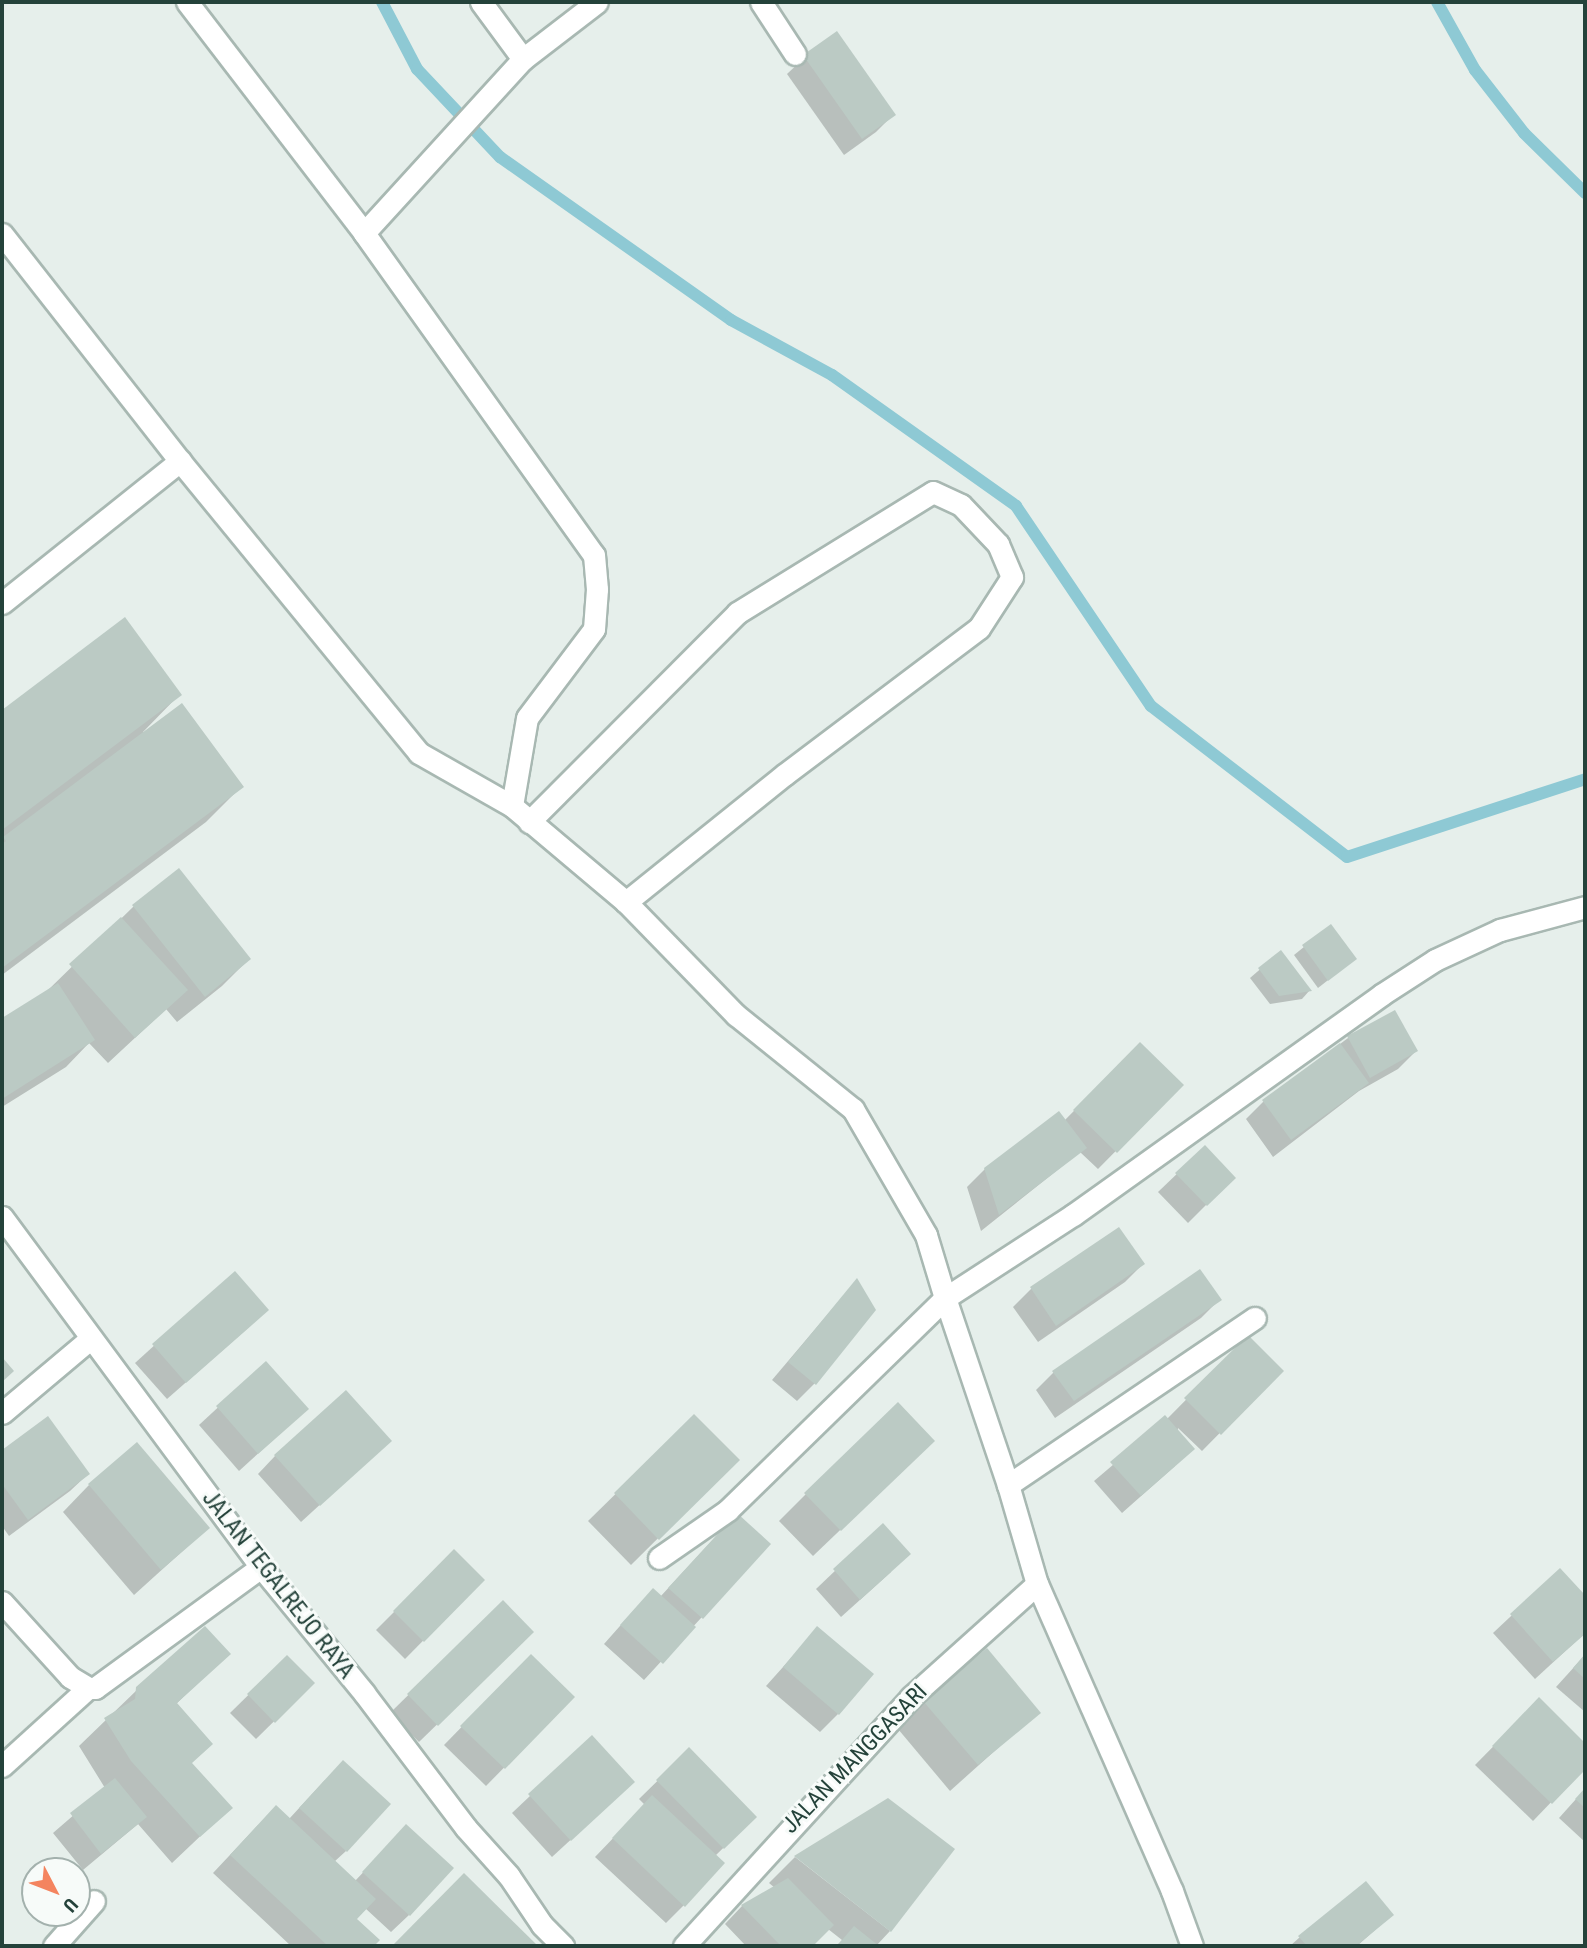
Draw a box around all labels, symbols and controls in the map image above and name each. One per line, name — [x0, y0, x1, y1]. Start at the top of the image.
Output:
street label: JALAN TEGALREJO RAYA — [196, 1485, 360, 1685]
street label: JALAN MANGGASARI — [777, 1679, 933, 1839]
north arrow — [21, 1857, 91, 1927]
text: U — [58, 1893, 83, 1917]

